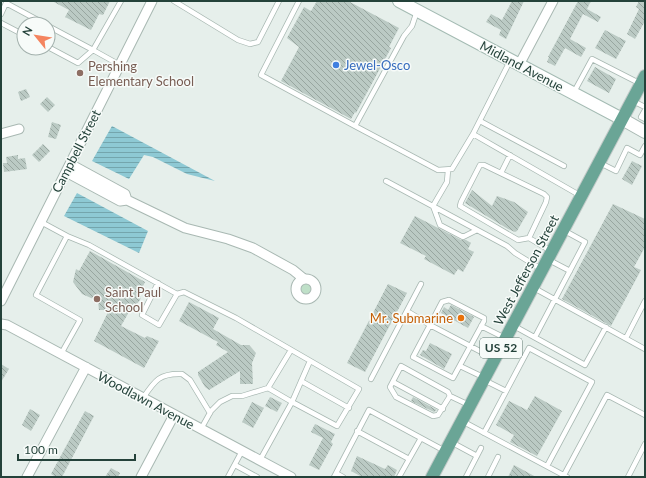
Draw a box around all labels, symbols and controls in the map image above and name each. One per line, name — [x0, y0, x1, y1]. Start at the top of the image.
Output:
north arrow — [16, 16, 56, 56]
text: N — [19, 24, 35, 38]
street label: Midland Avenue — [477, 37, 567, 95]
place label: Jewel-Osco — [344, 57, 410, 73]
place label: Pershing Elementary School — [88, 58, 194, 89]
marker: Jewel-Osco — [331, 60, 341, 70]
marker: Pershing Elementary School — [75, 68, 85, 78]
street label: Campbell Street — [48, 107, 104, 195]
street label: West Jefferson Street — [490, 212, 562, 328]
place label: Saint Paul School — [105, 284, 161, 315]
marker: Saint Paul School — [92, 294, 102, 304]
place label: Mr. Submarine — [370, 310, 453, 326]
marker: Mr. Submarine — [456, 313, 466, 323]
road number: US 52 — [480, 338, 522, 358]
street label: Woodlawn Avenue — [95, 368, 197, 432]
scale bar — [18, 436, 135, 462]
text: 100 m — [24, 442, 58, 457]

